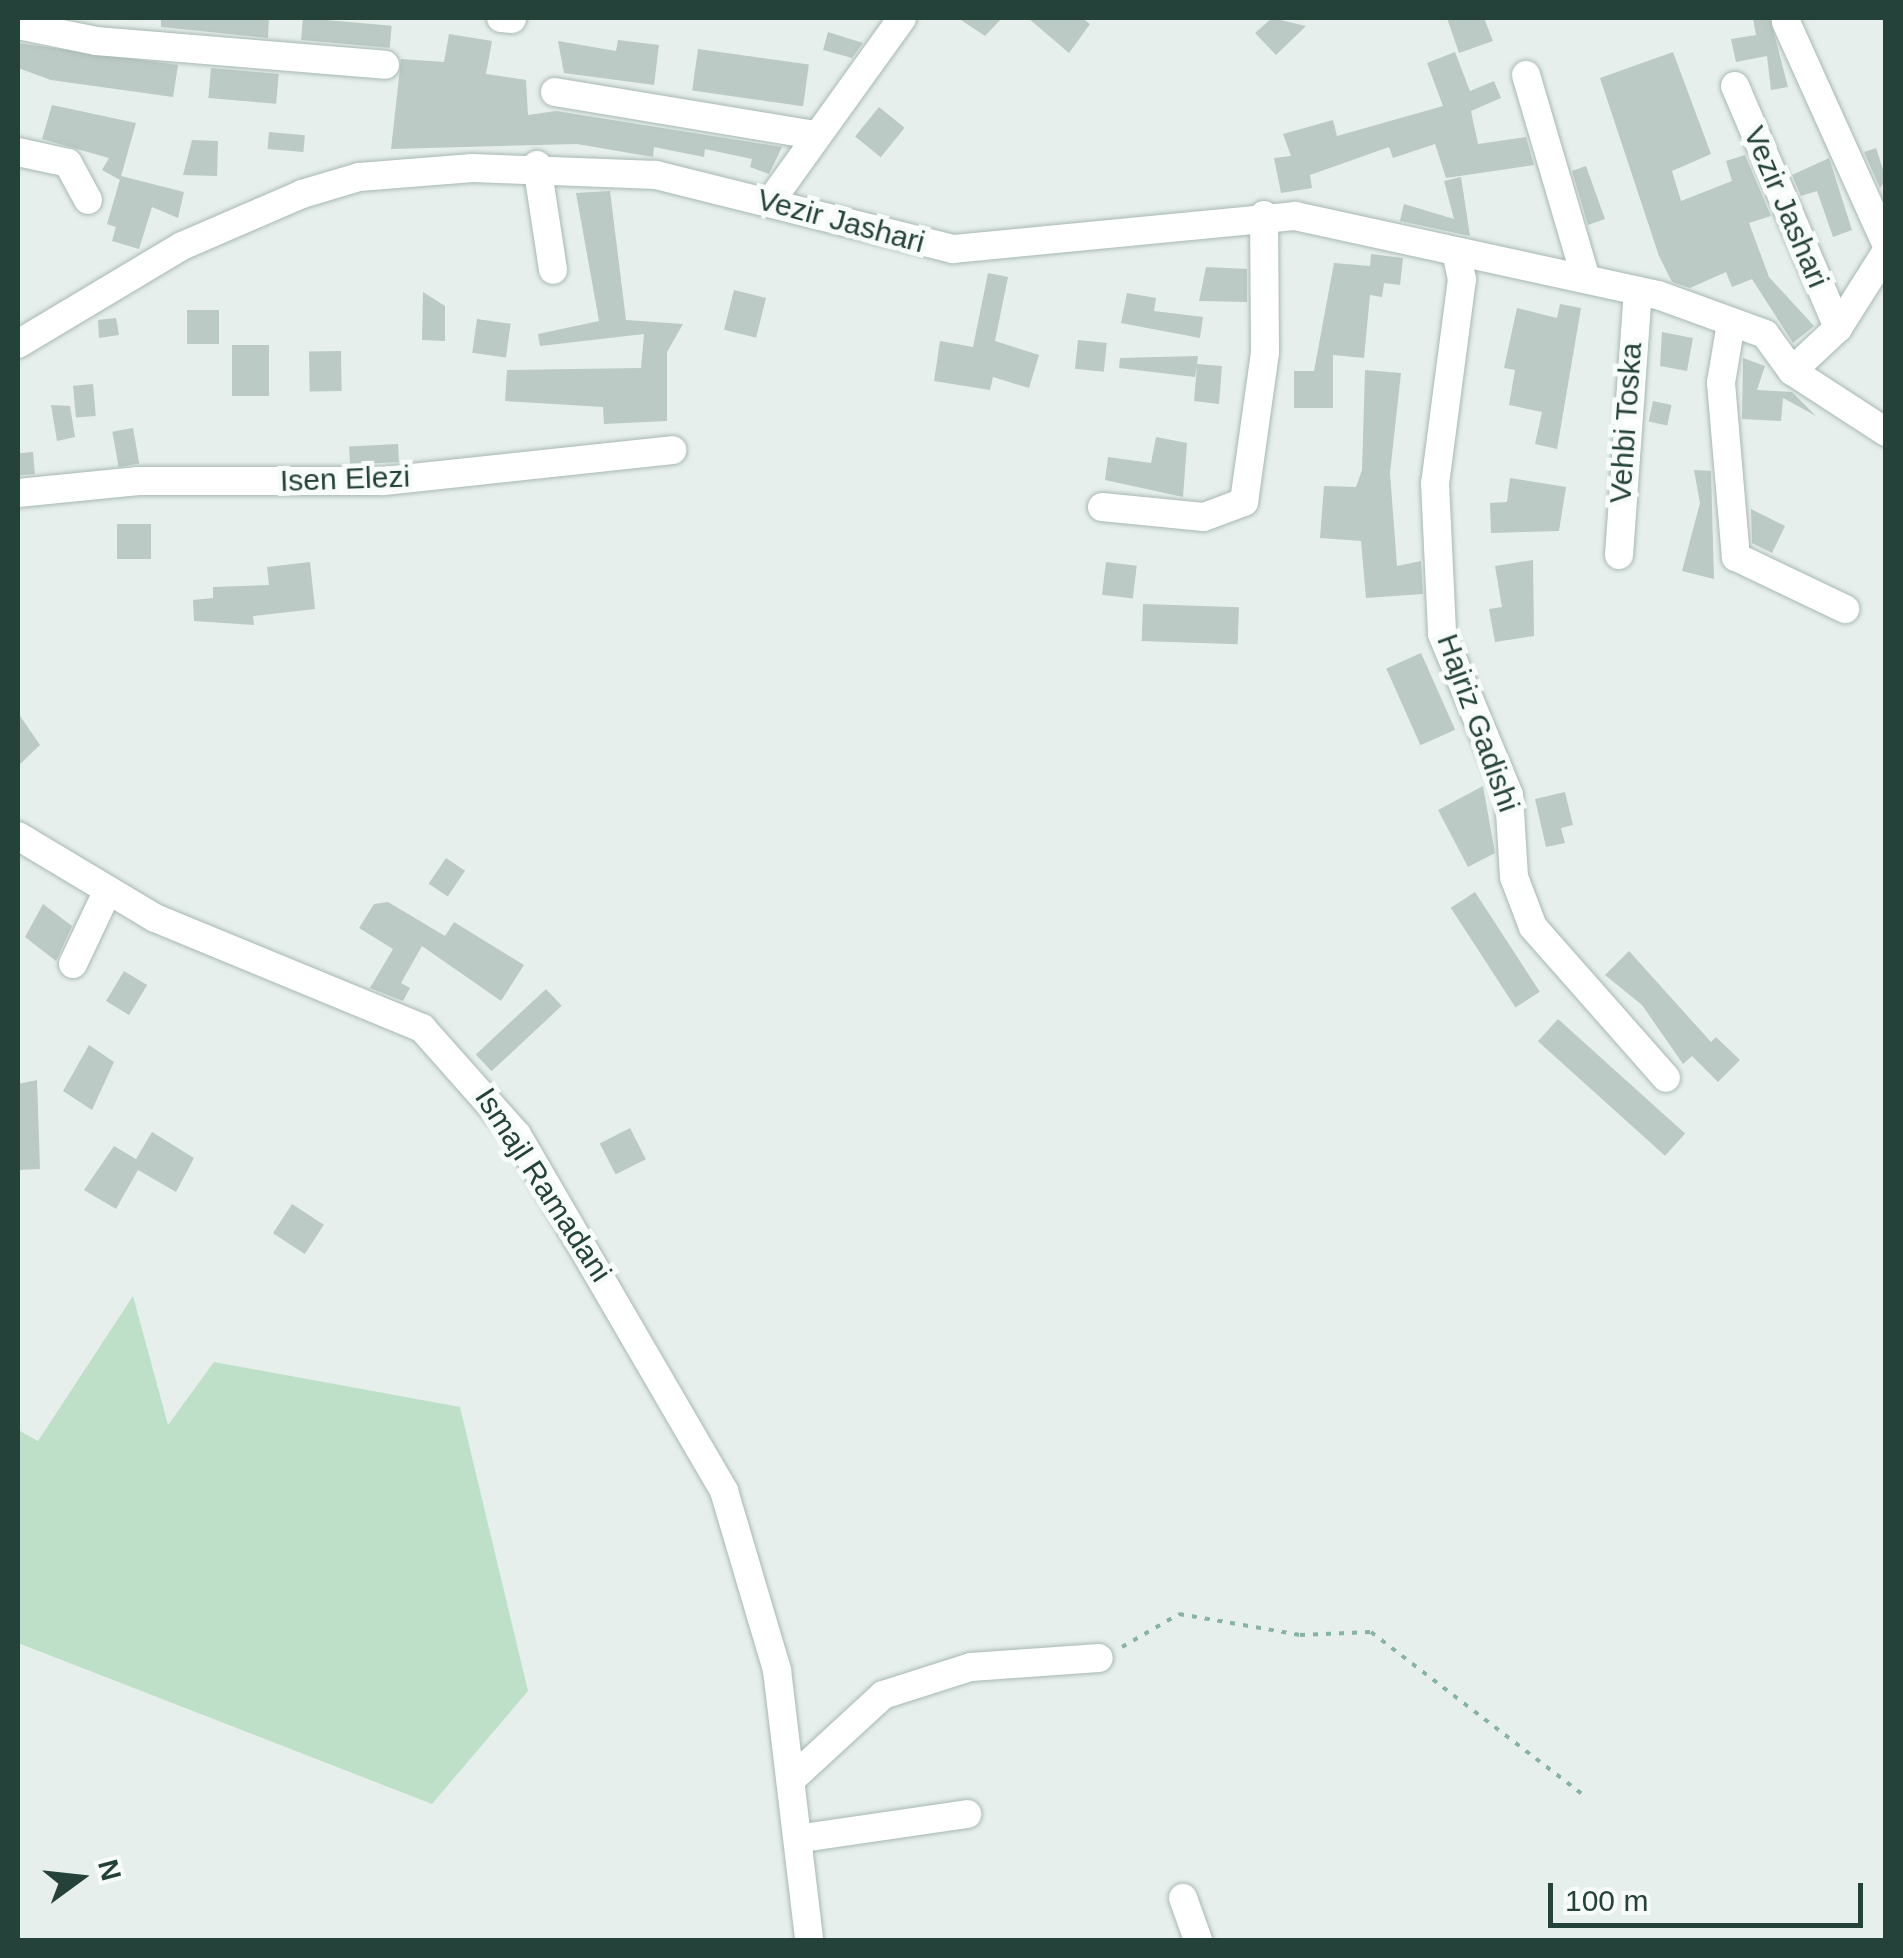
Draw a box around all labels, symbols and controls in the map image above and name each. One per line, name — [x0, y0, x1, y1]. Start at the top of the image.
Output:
street label: Vezir Jashari — [1736, 121, 1836, 293]
street label: Vezir Jashari — [753, 181, 929, 261]
street label: Vehbi Toska — [1602, 341, 1650, 505]
street label: Isen Elezi — [279, 459, 411, 499]
street label: Hajriz Gadishi — [1429, 629, 1527, 817]
street label: Ismajl Ramadani — [467, 1082, 619, 1288]
north arrow — [30, 1828, 130, 1928]
text: N — [92, 1856, 127, 1884]
scale bar — [1553, 1863, 1868, 1925]
text: 100 m — [1565, 1884, 1648, 1917]

